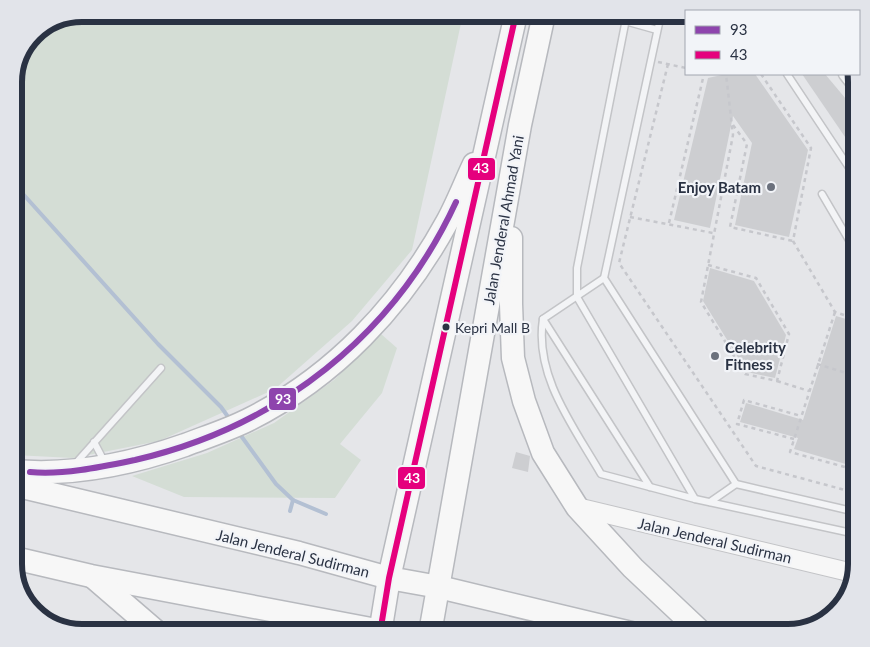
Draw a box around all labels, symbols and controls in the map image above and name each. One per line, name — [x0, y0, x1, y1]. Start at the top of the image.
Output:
legend — [685, 10, 860, 75]
text: 93 — [730, 20, 747, 38]
text: 43 — [730, 45, 747, 63]
street label: Jalan Jenderal Ahmad Yani — [479, 134, 527, 306]
line badge: 43 — [467, 157, 496, 181]
text: 43 — [473, 159, 489, 176]
place label: Enjoy Batam — [678, 178, 761, 196]
marker: Enjoy Batam — [765, 181, 777, 193]
place label: Kepri Mall B — [455, 319, 530, 336]
marker: Kepri Mall B — [441, 322, 451, 332]
place label: Celebrity Fitness — [725, 338, 786, 373]
marker: Celebrity Fitness — [709, 350, 721, 362]
line badge: 93 — [268, 387, 297, 411]
text: 93 — [275, 390, 291, 407]
line badge: 43 — [397, 466, 426, 490]
text: 43 — [404, 469, 420, 486]
street label: Jalan Jenderal Sudirman — [636, 514, 794, 566]
street label: Jalan Jenderal Sudirman — [215, 525, 371, 581]

